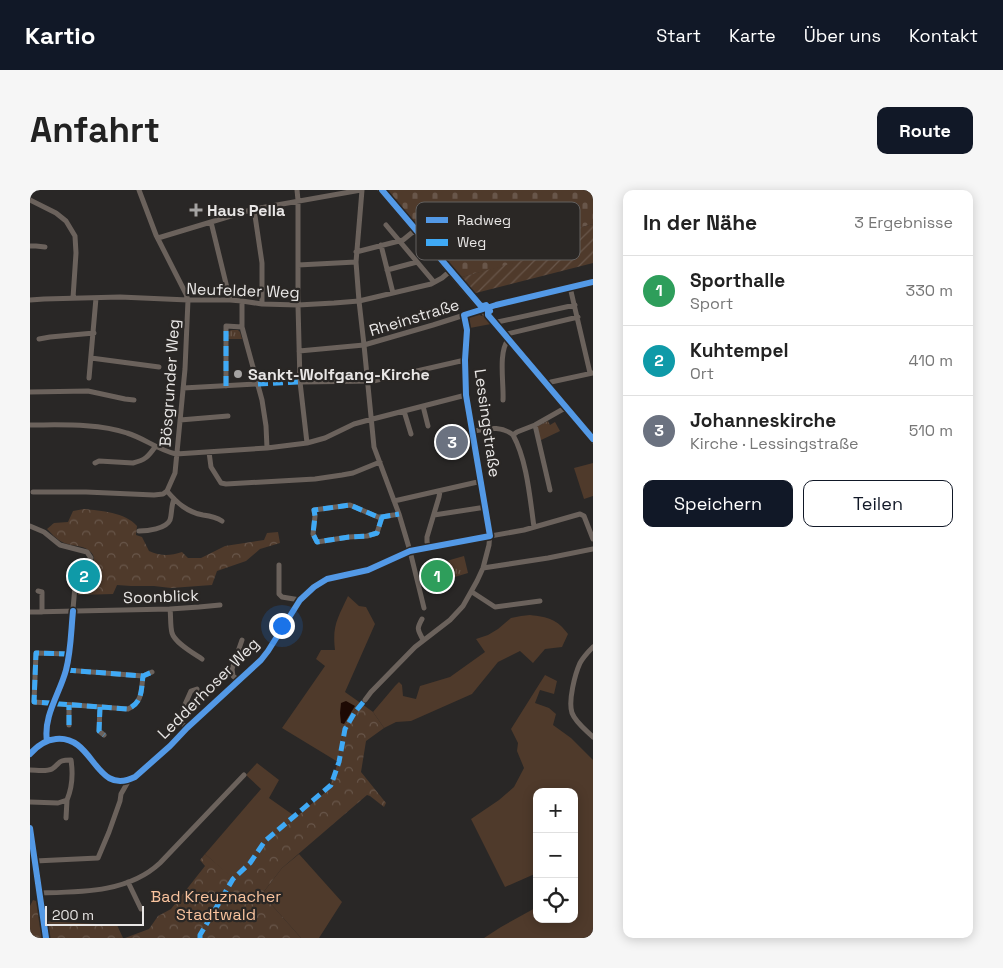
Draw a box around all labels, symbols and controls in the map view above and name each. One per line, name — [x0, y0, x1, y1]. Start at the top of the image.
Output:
text: Kartio — [25, 20, 95, 51]
text: Start — [656, 24, 701, 47]
text: Karte — [729, 24, 776, 47]
text: Über uns — [804, 24, 881, 47]
text: Kontakt — [909, 24, 978, 47]
button: Route — [877, 107, 973, 154]
text: Anfahrt — [30, 108, 160, 152]
place label: Haus Pella — [207, 200, 285, 221]
legend — [416, 202, 580, 260]
marker: Haus Pella — [189, 203, 203, 217]
text: In der Nähe — [643, 209, 757, 236]
text: Radweg — [457, 211, 511, 229]
text: 3 Ergebnisse — [854, 212, 953, 233]
text: Weg — [457, 233, 486, 251]
text: Sporthalle — [690, 268, 785, 293]
street label: Neufelder Weg — [186, 278, 300, 303]
text: 1 — [655, 280, 663, 301]
text: 330 m — [906, 280, 953, 301]
text: Sport — [690, 293, 733, 314]
street label: Rheinstraße — [367, 294, 462, 341]
street label: Bösgrunder Weg — [155, 318, 184, 448]
text: Kuhtempel — [690, 338, 788, 363]
text: 2 — [654, 350, 664, 371]
text: 410 m — [909, 350, 953, 371]
text: Ort — [690, 363, 714, 384]
place label: Sankt-Wolfgang-Kirche — [248, 364, 430, 385]
marker: Sankt-Wolfgang-Kirche — [232, 368, 244, 380]
street label: Lessingstraße — [470, 368, 505, 479]
text: Johanneskirche — [690, 408, 836, 433]
text: 3 — [654, 420, 664, 441]
text: 510 m — [909, 420, 953, 441]
pin: 3 — [436, 423, 468, 461]
text: Kirche · Lessingstraße — [690, 433, 859, 454]
button: Speichern — [643, 480, 793, 527]
button: Teilen — [803, 480, 953, 527]
pin: 2 — [68, 557, 100, 595]
pin: 1 — [421, 557, 453, 595]
street label: Soonblick — [123, 585, 200, 608]
your location — [269, 613, 295, 639]
street label: Ledderhoser Weg — [153, 633, 264, 744]
map controls — [533, 788, 578, 923]
button: + — [533, 788, 578, 833]
button: − — [533, 833, 578, 878]
button: locate — [533, 878, 578, 923]
park label: Bad Kreuznacher Stadtwald — [151, 886, 281, 925]
scale bar — [45, 903, 144, 926]
text: 200 m — [52, 906, 94, 924]

